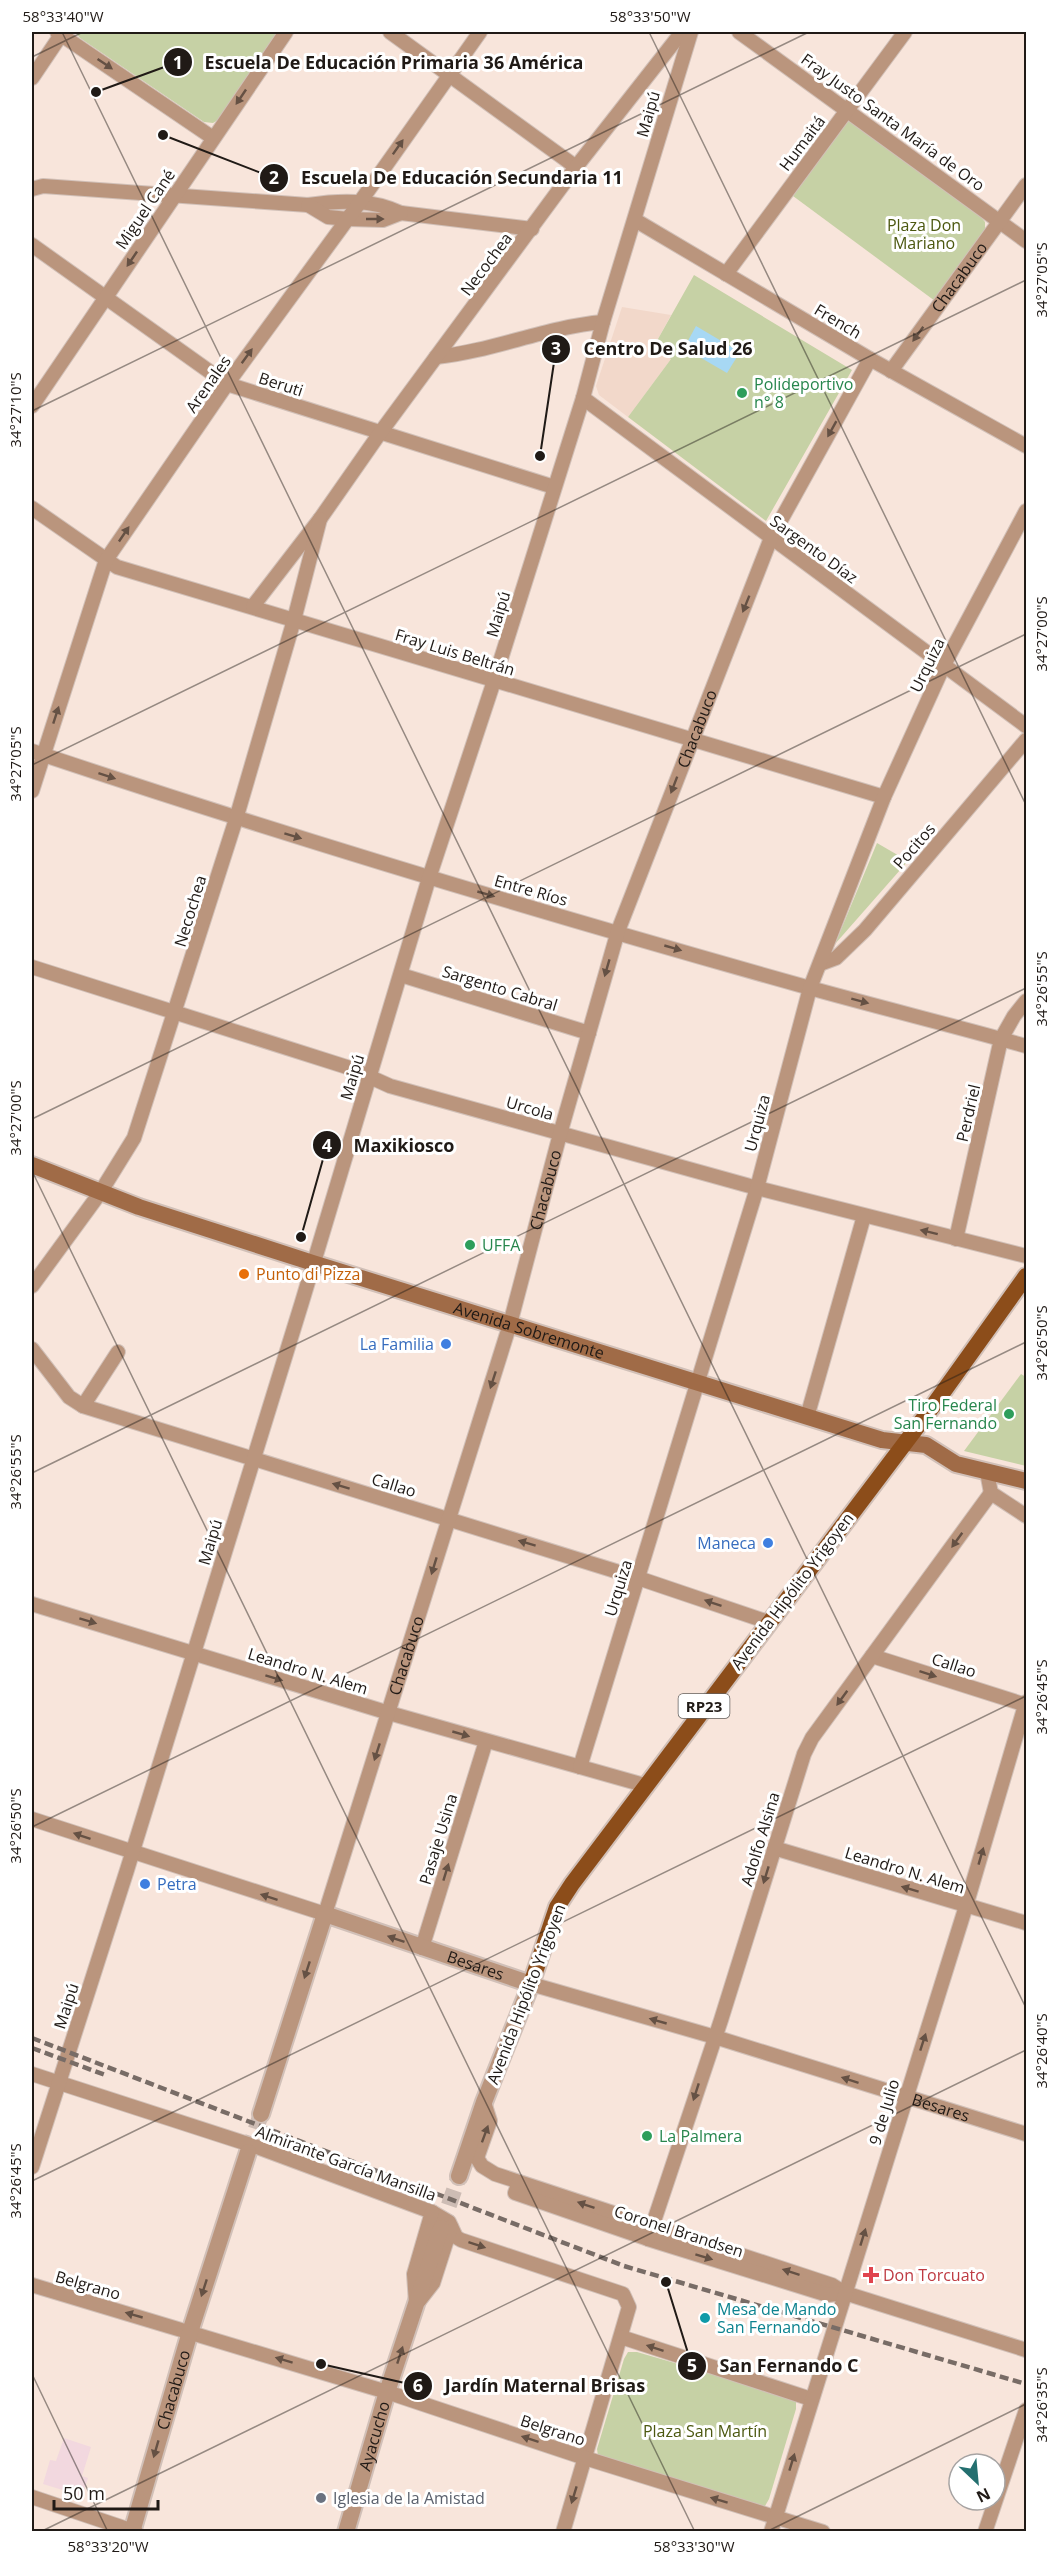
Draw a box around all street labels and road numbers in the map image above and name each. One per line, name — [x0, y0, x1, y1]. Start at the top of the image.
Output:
street label: Fray Justo Santa María de Oro — [797, 48, 989, 196]
street label: Maipú — [631, 88, 665, 140]
street label: Humaitá — [774, 111, 830, 175]
street label: Miguel Cané — [110, 165, 180, 253]
street label: Necochea — [455, 228, 517, 300]
street label: Chacabuco — [926, 237, 992, 317]
street label: French — [810, 298, 866, 344]
street label: Arenales — [180, 351, 236, 417]
street label: Beruti — [256, 367, 306, 401]
street label: Sargento Díaz — [766, 510, 862, 588]
street label: Maipú — [481, 588, 515, 640]
street label: Fray Luis Beltrán — [392, 623, 518, 681]
street label: Urquiza — [904, 634, 950, 696]
street label: Chacabuco — [672, 686, 722, 771]
street label: Pocitos — [888, 818, 940, 874]
street label: Entre Ríos — [492, 869, 570, 911]
street label: Necochea — [169, 873, 211, 949]
street label: Sargento Cabral — [440, 960, 560, 1016]
street label: Maipú — [335, 1051, 369, 1103]
street label: Perdriel — [951, 1082, 985, 1144]
street label: Urcola — [504, 1091, 556, 1125]
street label: Urquiza — [739, 1092, 775, 1154]
street label: Chacabuco — [524, 1147, 566, 1232]
street label: Avenida Sobremonte — [451, 1296, 607, 1364]
street label: Callao — [369, 1468, 419, 1502]
street label: Avenida Hipólito Yrigoyen — [726, 1508, 858, 1674]
street label: Maipú — [193, 1516, 227, 1568]
street label: Urquiza — [599, 1557, 637, 1619]
street label: Chacabuco — [383, 1613, 429, 1698]
street label: Leandro N. Alem — [245, 1642, 371, 1700]
street label: Callao — [929, 1647, 979, 1683]
road number: RP23 — [678, 1694, 730, 1718]
street label: Adolfo Alsina — [735, 1789, 785, 1889]
street label: Pasaje Usina — [414, 1791, 462, 1887]
street label: Leandro N. Alem — [842, 1841, 968, 1899]
street label: Avenida Hipólito Yrigoyen — [481, 1901, 571, 2087]
street label: Besares — [444, 1945, 507, 1985]
street label: Maipú — [48, 1980, 84, 2032]
street label: 9 de Julio — [864, 2076, 904, 2148]
street label: Besares — [909, 2088, 972, 2127]
street label: Almirante García Mansilla — [253, 2120, 439, 2206]
street label: Coronel Brandsen — [612, 2200, 746, 2262]
street label: Belgrano — [53, 2265, 123, 2305]
street label: Chacabuco — [151, 2347, 195, 2432]
street label: Ayacucho — [353, 2399, 395, 2473]
street label: Belgrano — [518, 2409, 588, 2451]

